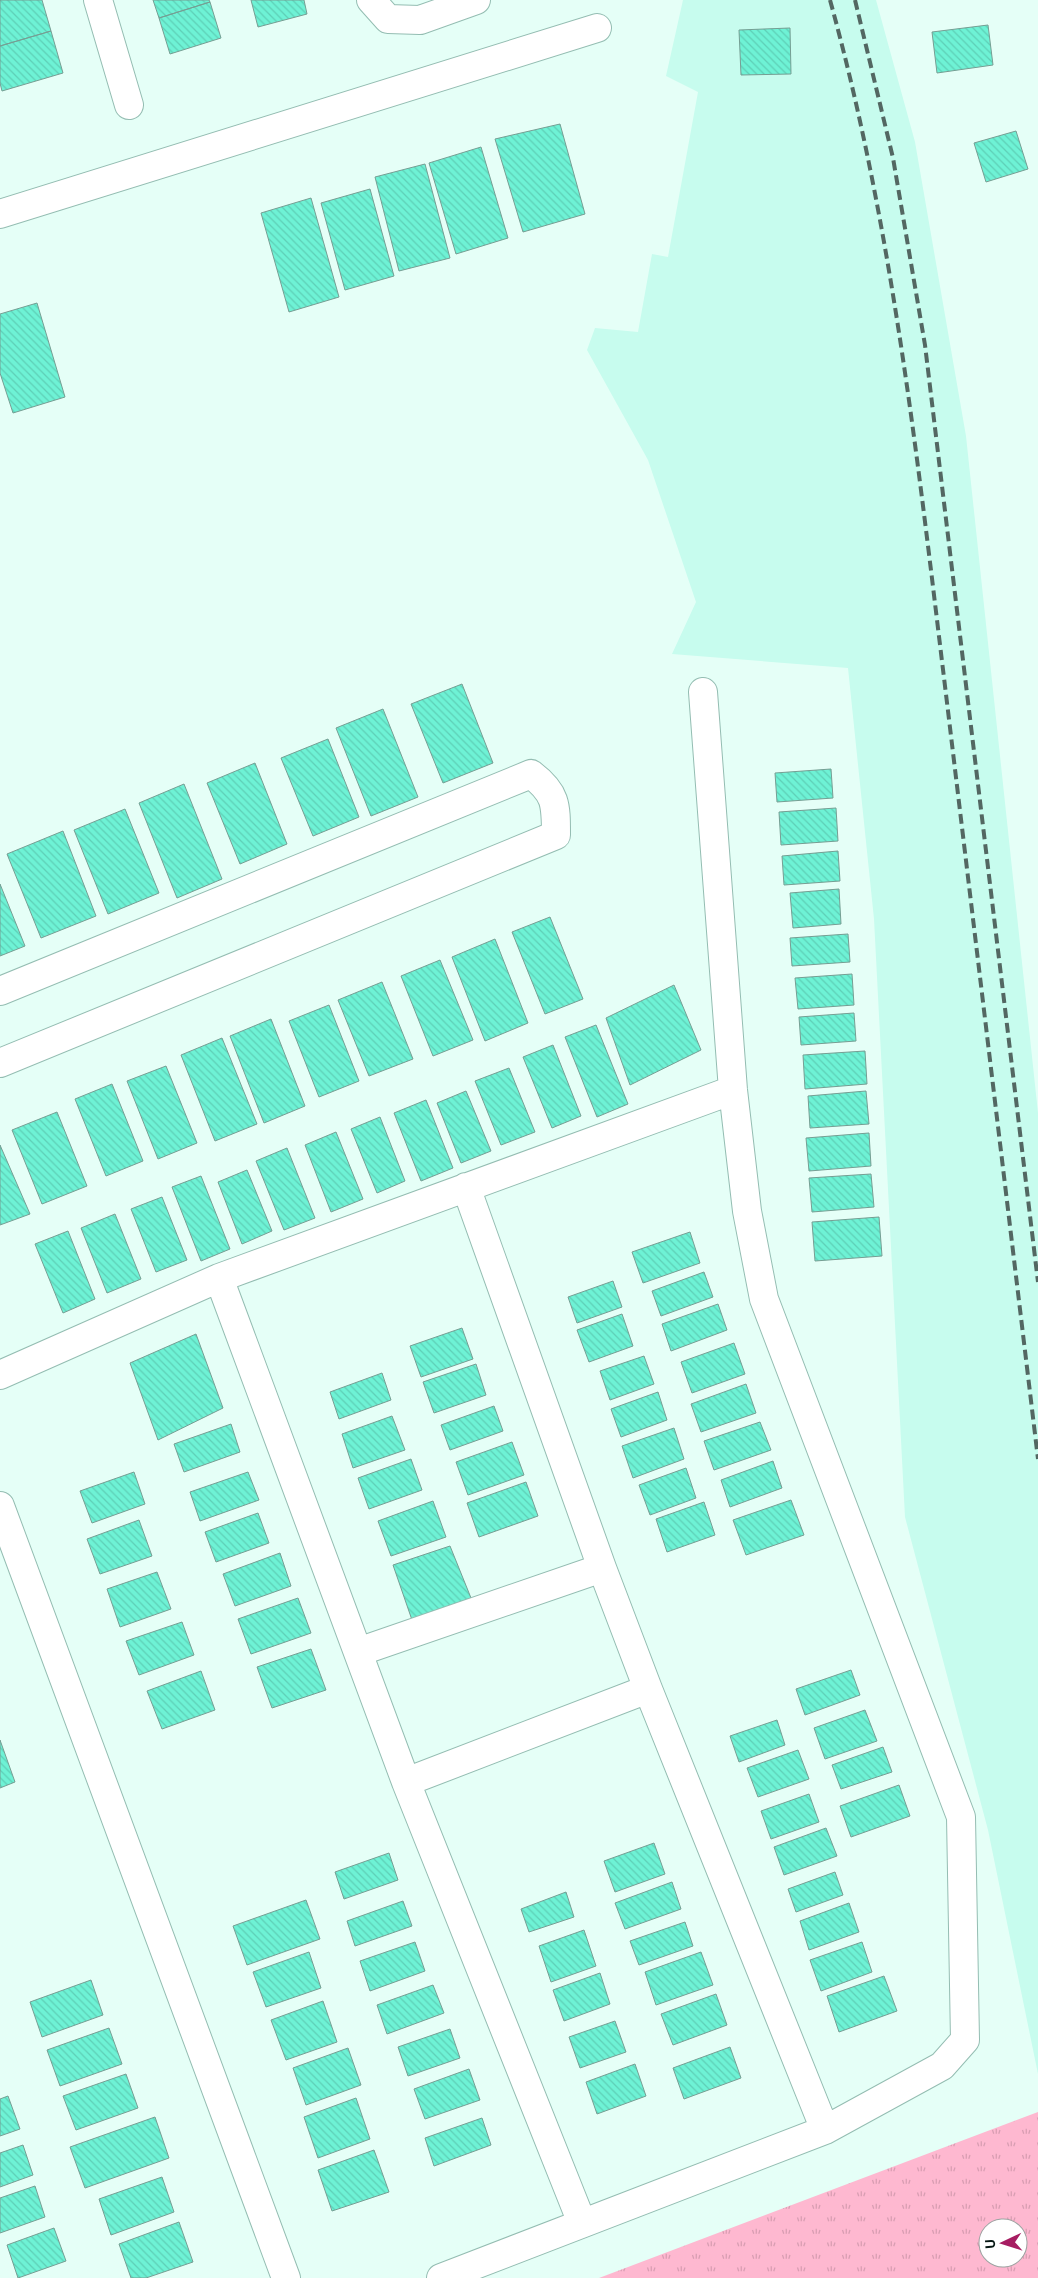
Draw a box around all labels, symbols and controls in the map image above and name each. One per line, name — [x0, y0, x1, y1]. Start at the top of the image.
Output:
north arrow — [978, 2218, 1028, 2268]
text: U — [982, 2238, 998, 2249]

